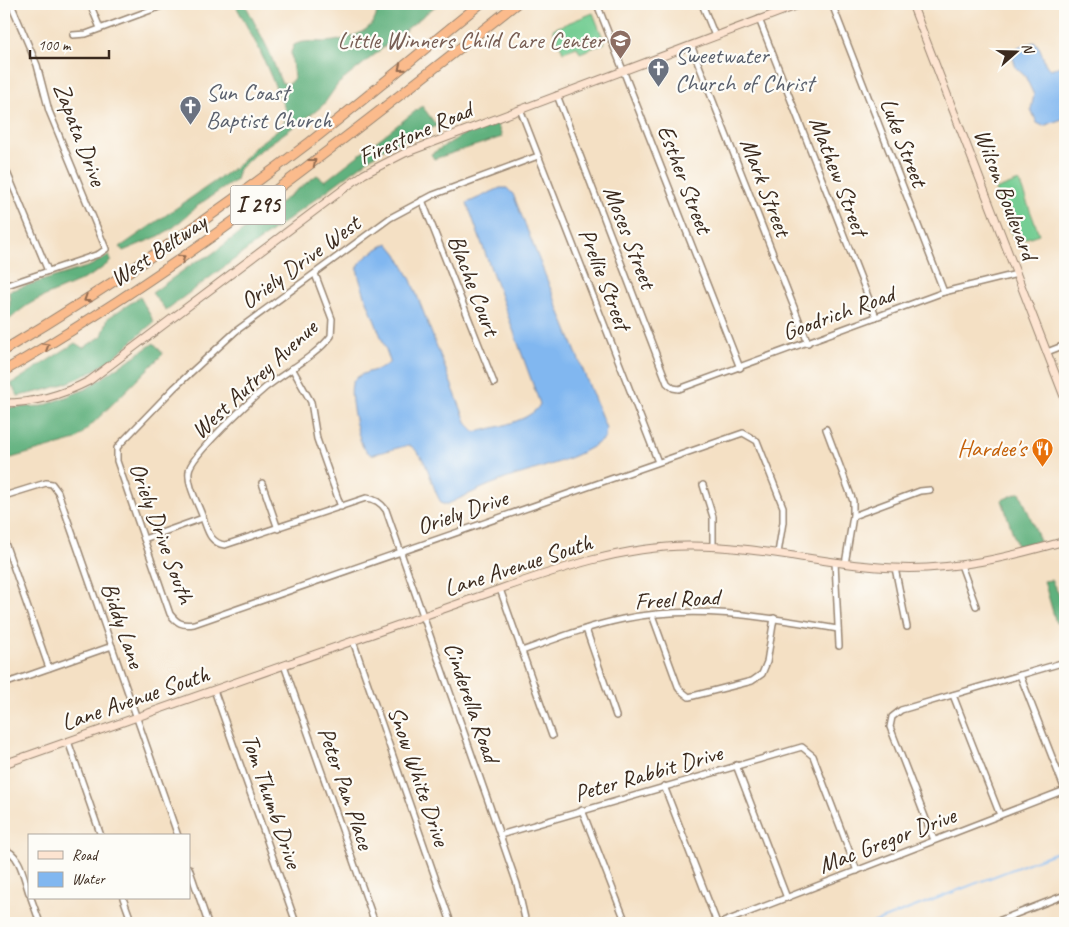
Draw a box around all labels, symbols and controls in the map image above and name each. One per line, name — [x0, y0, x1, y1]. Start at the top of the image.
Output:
place label: Little Winners Child Care Center — [337, 25, 606, 55]
scale bar — [30, 28, 109, 60]
school or university icon: Little Winners Child Care Center — [608, 28, 632, 59]
north arrow — [992, 28, 1042, 78]
text: 100 m — [38, 36, 72, 55]
place label: Sweetwater Church of Christ — [675, 40, 817, 98]
text: N — [1018, 41, 1038, 57]
church icon: Sweetwater Church of Christ — [647, 57, 671, 88]
one-way arrow — [398, 62, 407, 70]
place label: Sun Coast Baptist Church — [206, 77, 333, 135]
street label: Zapata Drive — [47, 78, 114, 192]
street label: Firestone Road — [353, 93, 480, 171]
street label: Luke Street — [873, 93, 935, 192]
church icon: Sun Coast Baptist Church — [178, 94, 202, 125]
street label: Mathew Street — [803, 112, 876, 243]
street label: Esther Street — [651, 121, 720, 239]
street label: Wilson Boulevard — [967, 124, 1046, 267]
street label: Mark Street — [734, 134, 799, 242]
one-way arrow — [307, 160, 316, 168]
street label: Moses Street — [597, 181, 664, 294]
road number: I 295 — [230, 186, 286, 224]
street label: West Beltway — [104, 206, 213, 293]
street label: Oriely Drive West — [234, 207, 368, 316]
street label: Prellie Street — [572, 224, 639, 337]
street label: Blache Court — [441, 230, 508, 342]
one-way arrow — [176, 255, 186, 264]
street label: Goodrich Road — [778, 278, 902, 347]
one-way arrow — [84, 293, 93, 302]
street label: West Autrey Avenue — [185, 311, 325, 445]
one-way arrow — [40, 343, 49, 353]
place label: Hardee's — [957, 433, 1029, 463]
restaurant icon: Hardee's — [1030, 436, 1054, 467]
street label: Oriely Drive South — [123, 458, 202, 609]
street label: Oriely Drive — [413, 482, 513, 541]
street label: Lane Avenue South — [440, 527, 597, 603]
street label: Biddy Lane — [94, 578, 152, 674]
street label: Freel Road — [634, 582, 724, 616]
street label: Cinderella Road — [437, 638, 508, 769]
street label: Lane Avenue South — [57, 658, 214, 737]
street label: Snow White Drive — [381, 702, 458, 852]
street label: Peter Pan Place — [311, 723, 382, 855]
street label: Tom Thumb Drive — [235, 730, 310, 874]
street label: Peter Rabbit Drive — [571, 737, 727, 808]
street label: Mac Gregor Drive — [814, 799, 962, 880]
legend — [28, 834, 190, 900]
text: Road — [72, 846, 99, 865]
text: Water — [72, 870, 106, 889]

